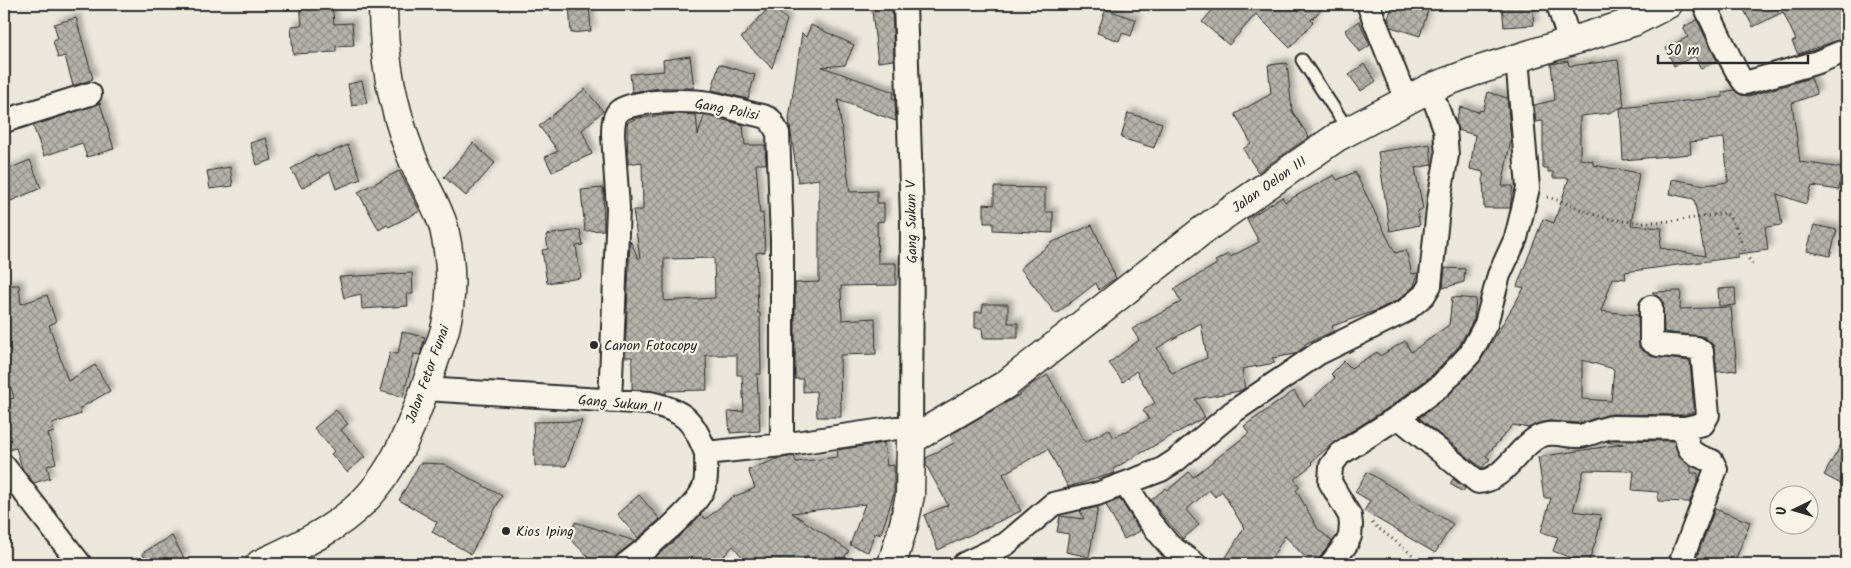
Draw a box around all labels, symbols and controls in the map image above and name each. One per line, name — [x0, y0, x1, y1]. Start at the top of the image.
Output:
scale bar — [1658, 32, 1808, 64]
text: 50 m — [1666, 39, 1700, 63]
street label: Gang Polisi — [693, 93, 761, 127]
street label: Jalan Oelon III — [1228, 151, 1311, 219]
street label: Gang Sukun V — [900, 179, 924, 264]
street label: Jalan Fetor Funai — [400, 321, 456, 427]
place label: Canon Fotocopy — [604, 335, 698, 357]
marker: Canon Fotocopy — [588, 339, 600, 351]
street label: Gang Sukun II — [577, 389, 663, 419]
north arrow — [1768, 486, 1818, 536]
text: U — [1771, 505, 1793, 516]
place label: Kios Iping — [516, 521, 574, 543]
marker: Kios Iping — [500, 525, 512, 537]

